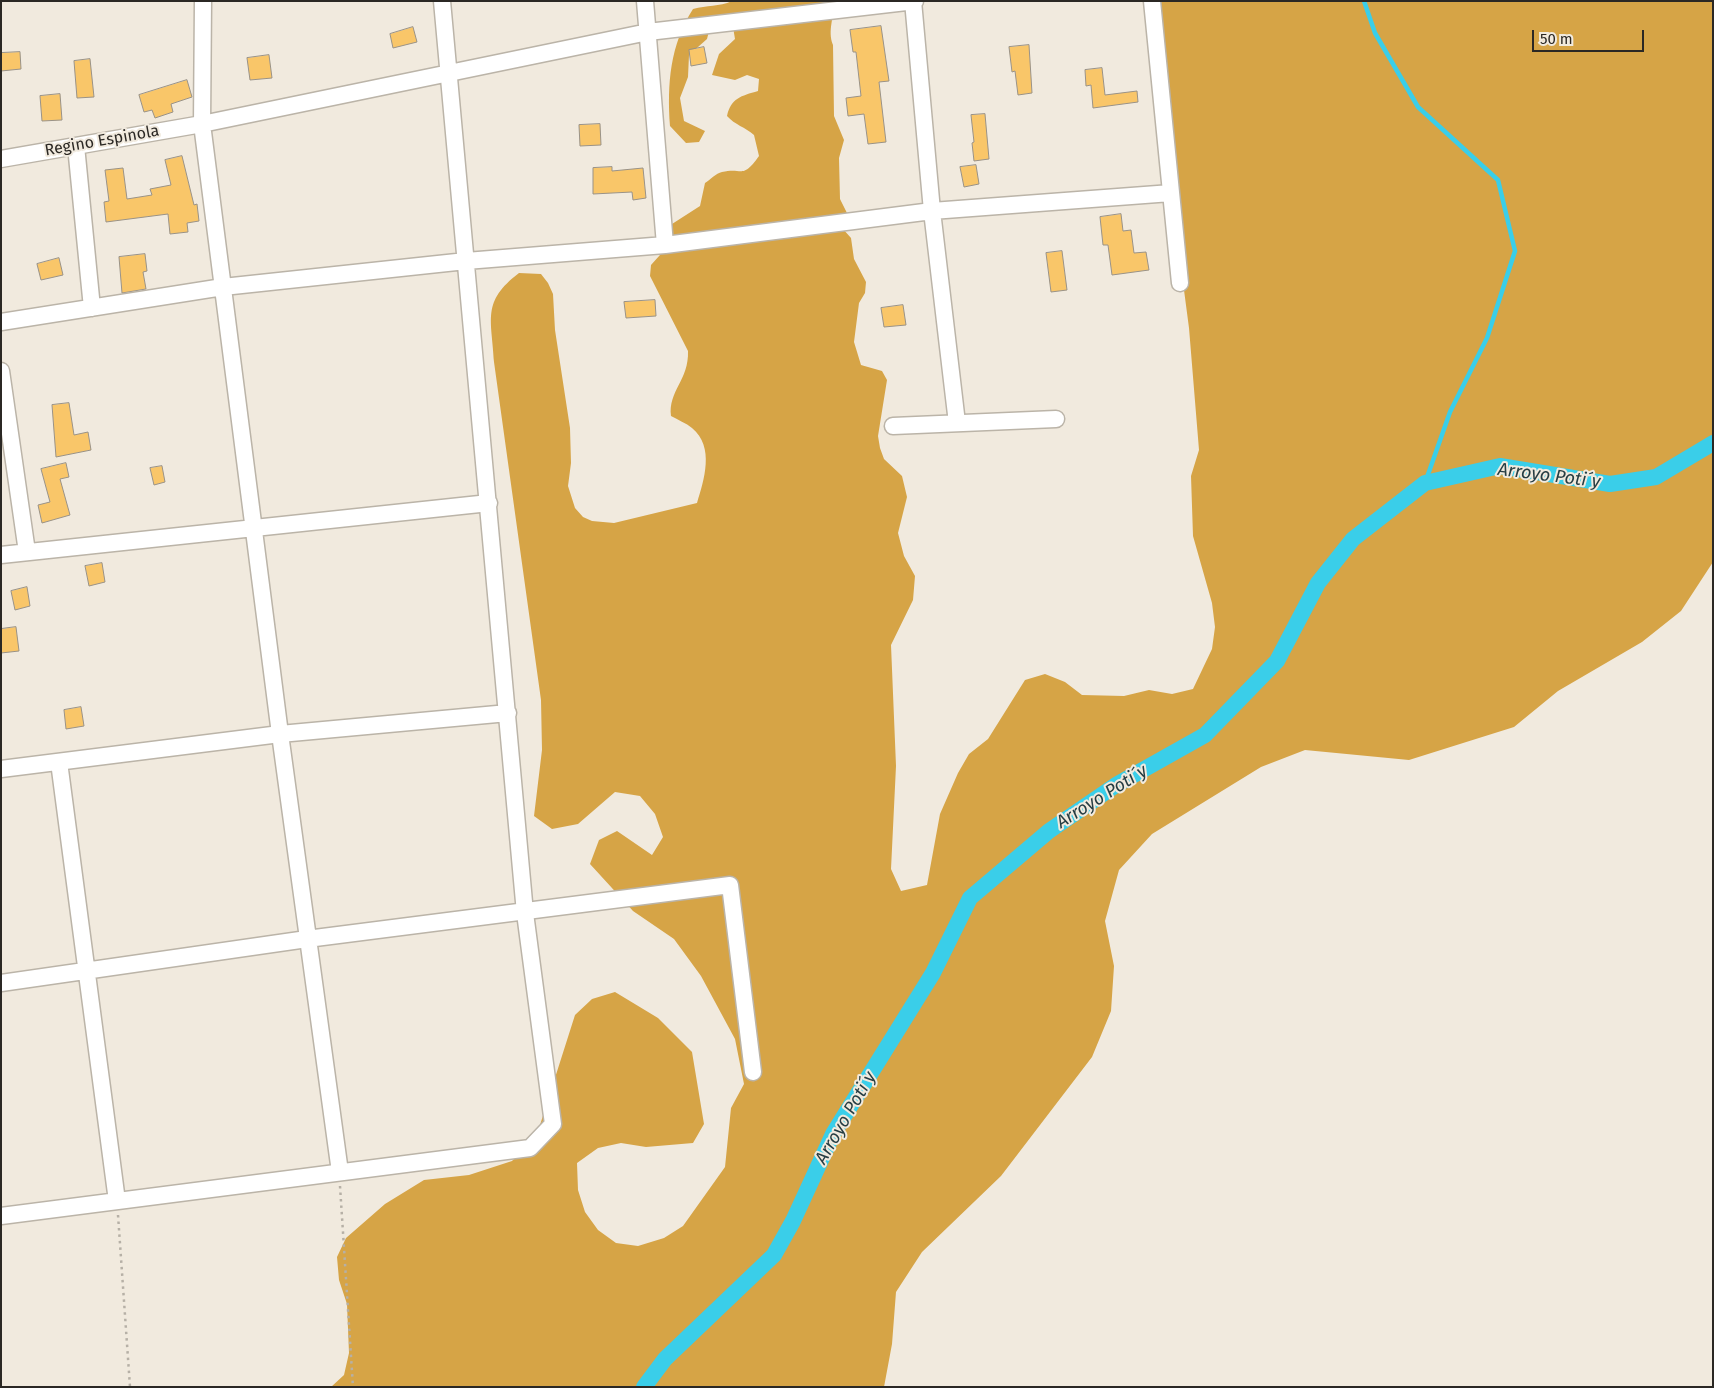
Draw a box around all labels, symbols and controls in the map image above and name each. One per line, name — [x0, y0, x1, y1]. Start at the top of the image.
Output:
scale bar — [1534, 20, 1646, 52]
text: 50 m — [1540, 30, 1573, 48]
street label: Regino Espinola — [43, 121, 161, 161]
water label: Arroyo Poti´y — [1497, 459, 1601, 493]
water label: Arroyo Poti´y — [1053, 761, 1151, 833]
water label: Arroyo Poti´y — [811, 1068, 881, 1168]

